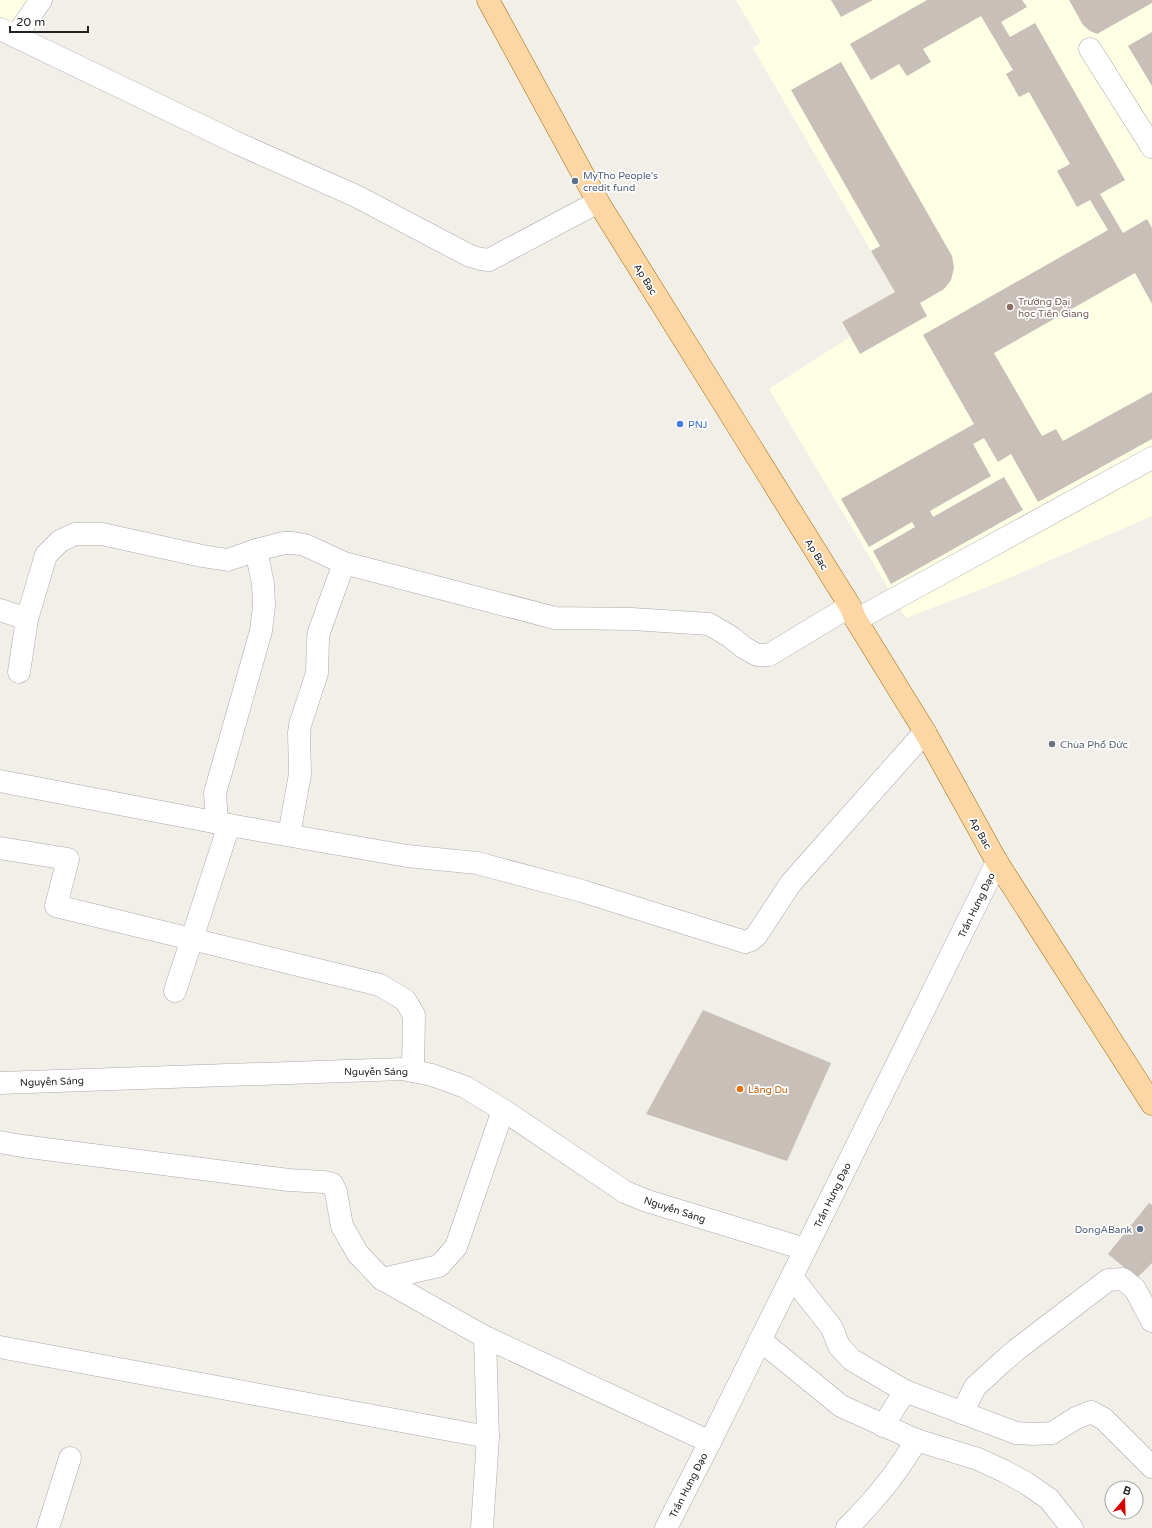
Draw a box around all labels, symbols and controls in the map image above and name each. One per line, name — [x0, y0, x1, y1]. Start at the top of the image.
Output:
scale bar — [10, 8, 88, 34]
text: 20 m — [16, 15, 45, 29]
place label: MyTho People's credit fund — [583, 170, 658, 194]
marker: MyTho People's credit fund — [570, 176, 580, 186]
street label: Ap Bac — [631, 262, 659, 297]
place label: Trường Đại học Tiền Giang — [1018, 296, 1089, 320]
marker: Trường Đại học Tiền Giang — [1005, 302, 1015, 312]
marker: PNJ — [675, 419, 685, 429]
place label: PNJ — [688, 419, 707, 431]
street label: Ap Bac — [802, 537, 830, 572]
marker: Chùa Phổ Đức — [1047, 739, 1057, 749]
place label: Chùa Phổ Đức — [1060, 739, 1128, 751]
street label: Ap Bac — [967, 816, 994, 851]
street label: Trần Hưng Đạo — [956, 871, 998, 940]
street label: Nguyễn Sáng — [344, 1066, 408, 1078]
street label: Nguyễn Sáng — [20, 1075, 84, 1089]
marker: Lãng Du — [735, 1084, 745, 1094]
place label: Lãng Du — [748, 1084, 788, 1096]
street label: Trần Hưng Đạo — [812, 1161, 854, 1230]
street label: Nguyễn Sáng — [642, 1194, 707, 1226]
place label: DongABank — [1075, 1224, 1133, 1236]
marker: DongABank — [1135, 1224, 1145, 1234]
street label: Trần Hưng Đạo — [667, 1451, 710, 1520]
north arrow — [1104, 1480, 1144, 1520]
text: B — [1121, 1484, 1133, 1499]

